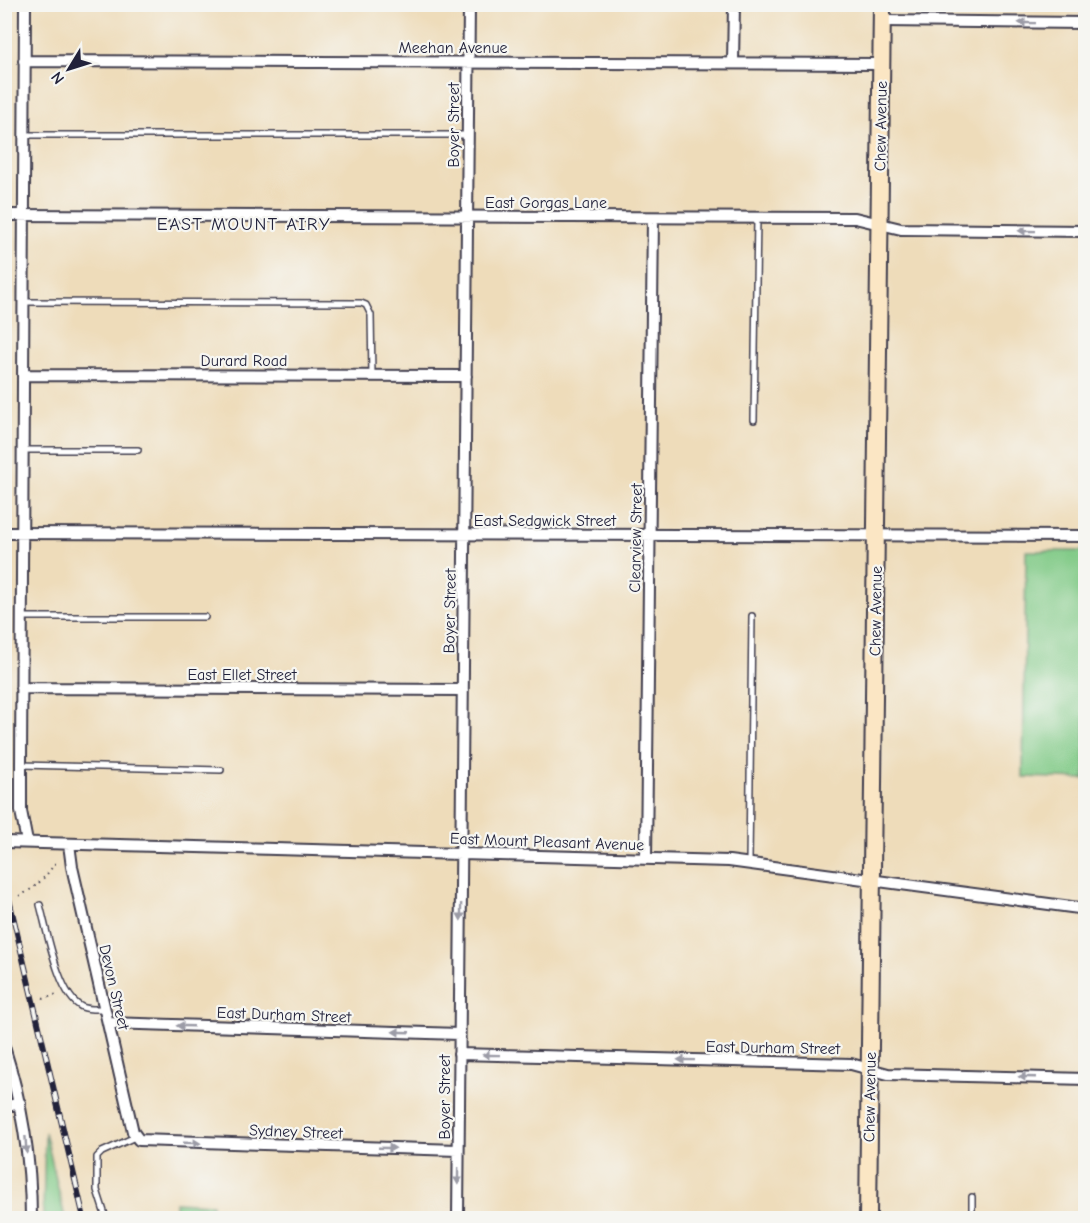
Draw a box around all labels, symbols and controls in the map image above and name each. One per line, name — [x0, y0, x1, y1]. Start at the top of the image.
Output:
one-way arrow — [1018, 18, 1037, 28]
north arrow — [39, 39, 99, 99]
street label: Meehan Avenue — [398, 39, 508, 57]
text: N — [48, 68, 68, 87]
street label: Chew Avenue — [871, 81, 891, 171]
street label: Boyer Street — [445, 82, 463, 168]
street label: East Gorgas Lane — [485, 194, 607, 212]
district label: EAST MOUNT AIRY — [157, 214, 331, 235]
one-way arrow — [1018, 226, 1037, 235]
street label: Durard Road — [201, 352, 287, 370]
street label: Clearview Street — [626, 483, 646, 593]
street label: East Sedgwick Street — [474, 512, 617, 530]
street label: Chew Avenue — [866, 566, 886, 656]
street label: Boyer Street — [440, 568, 460, 654]
street label: East Ellet Street — [187, 666, 297, 684]
street label: East Mount Pleasant Avenue — [450, 830, 644, 854]
one-way arrow — [456, 903, 466, 922]
street label: Devon Street — [95, 943, 133, 1032]
street label: East Durham Street — [216, 1004, 352, 1026]
one-way arrow — [175, 1021, 194, 1031]
one-way arrow — [391, 1027, 410, 1037]
street label: East Durham Street — [706, 1038, 841, 1058]
one-way arrow — [482, 1050, 501, 1060]
street label: Chew Avenue — [860, 1052, 880, 1142]
street label: Boyer Street — [436, 1054, 454, 1140]
one-way arrow — [677, 1055, 696, 1065]
one-way arrow — [1018, 1073, 1037, 1082]
street label: Sydney Street — [249, 1121, 343, 1143]
one-way arrow — [22, 1135, 31, 1154]
one-way arrow — [183, 1138, 202, 1148]
one-way arrow — [377, 1143, 396, 1153]
one-way arrow — [453, 1166, 463, 1185]

